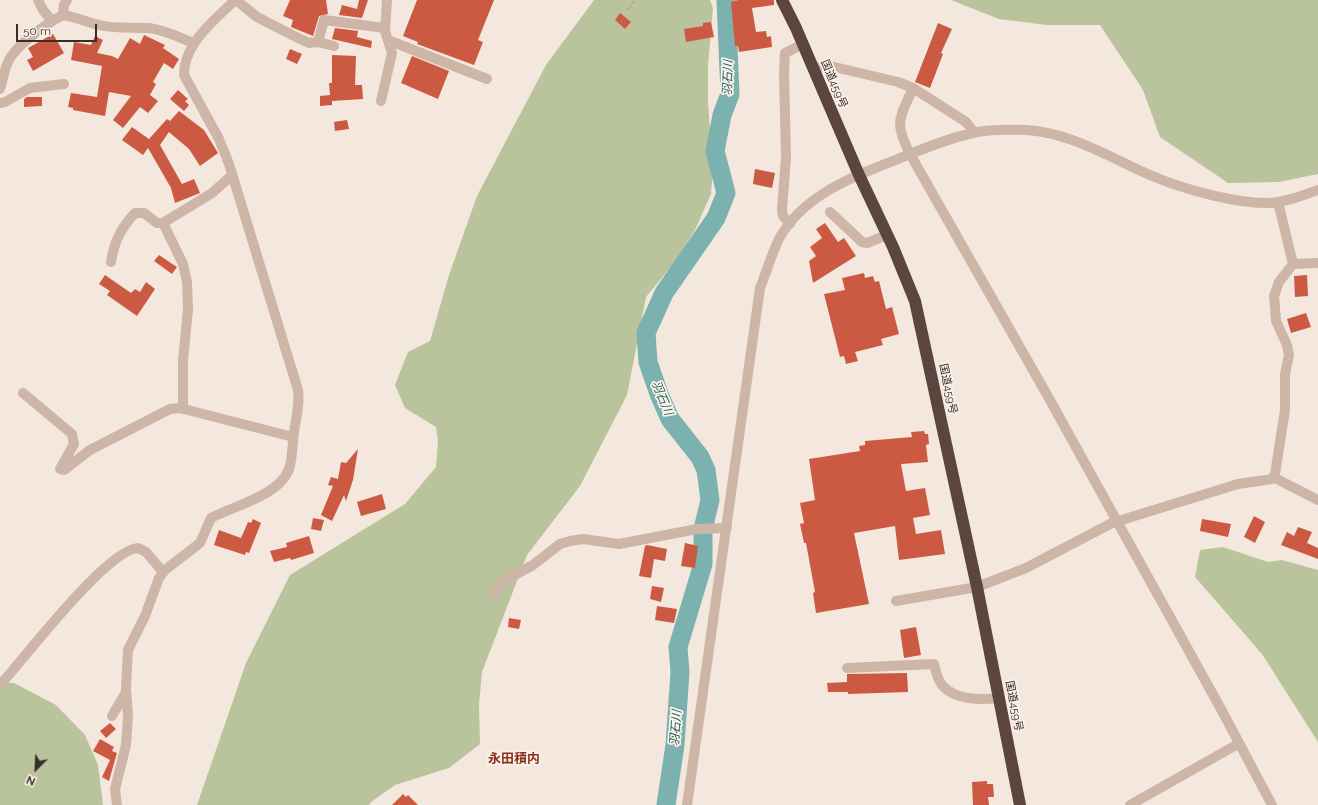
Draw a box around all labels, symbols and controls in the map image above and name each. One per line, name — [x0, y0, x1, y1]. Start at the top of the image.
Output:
scale bar — [18, 16, 99, 42]
text: 50 m — [23, 24, 51, 38]
street label: 国道459号 — [818, 58, 850, 110]
water label: 羽石川 — [720, 60, 736, 96]
street label: 国道459号 — [936, 362, 960, 416]
water label: 羽石川 — [648, 379, 676, 417]
street label: 国道459号 — [1003, 679, 1025, 733]
water label: 羽石川 — [668, 710, 684, 746]
north arrow — [16, 749, 56, 789]
district label: 永田積内 — [488, 751, 540, 767]
text: N — [24, 773, 37, 788]

